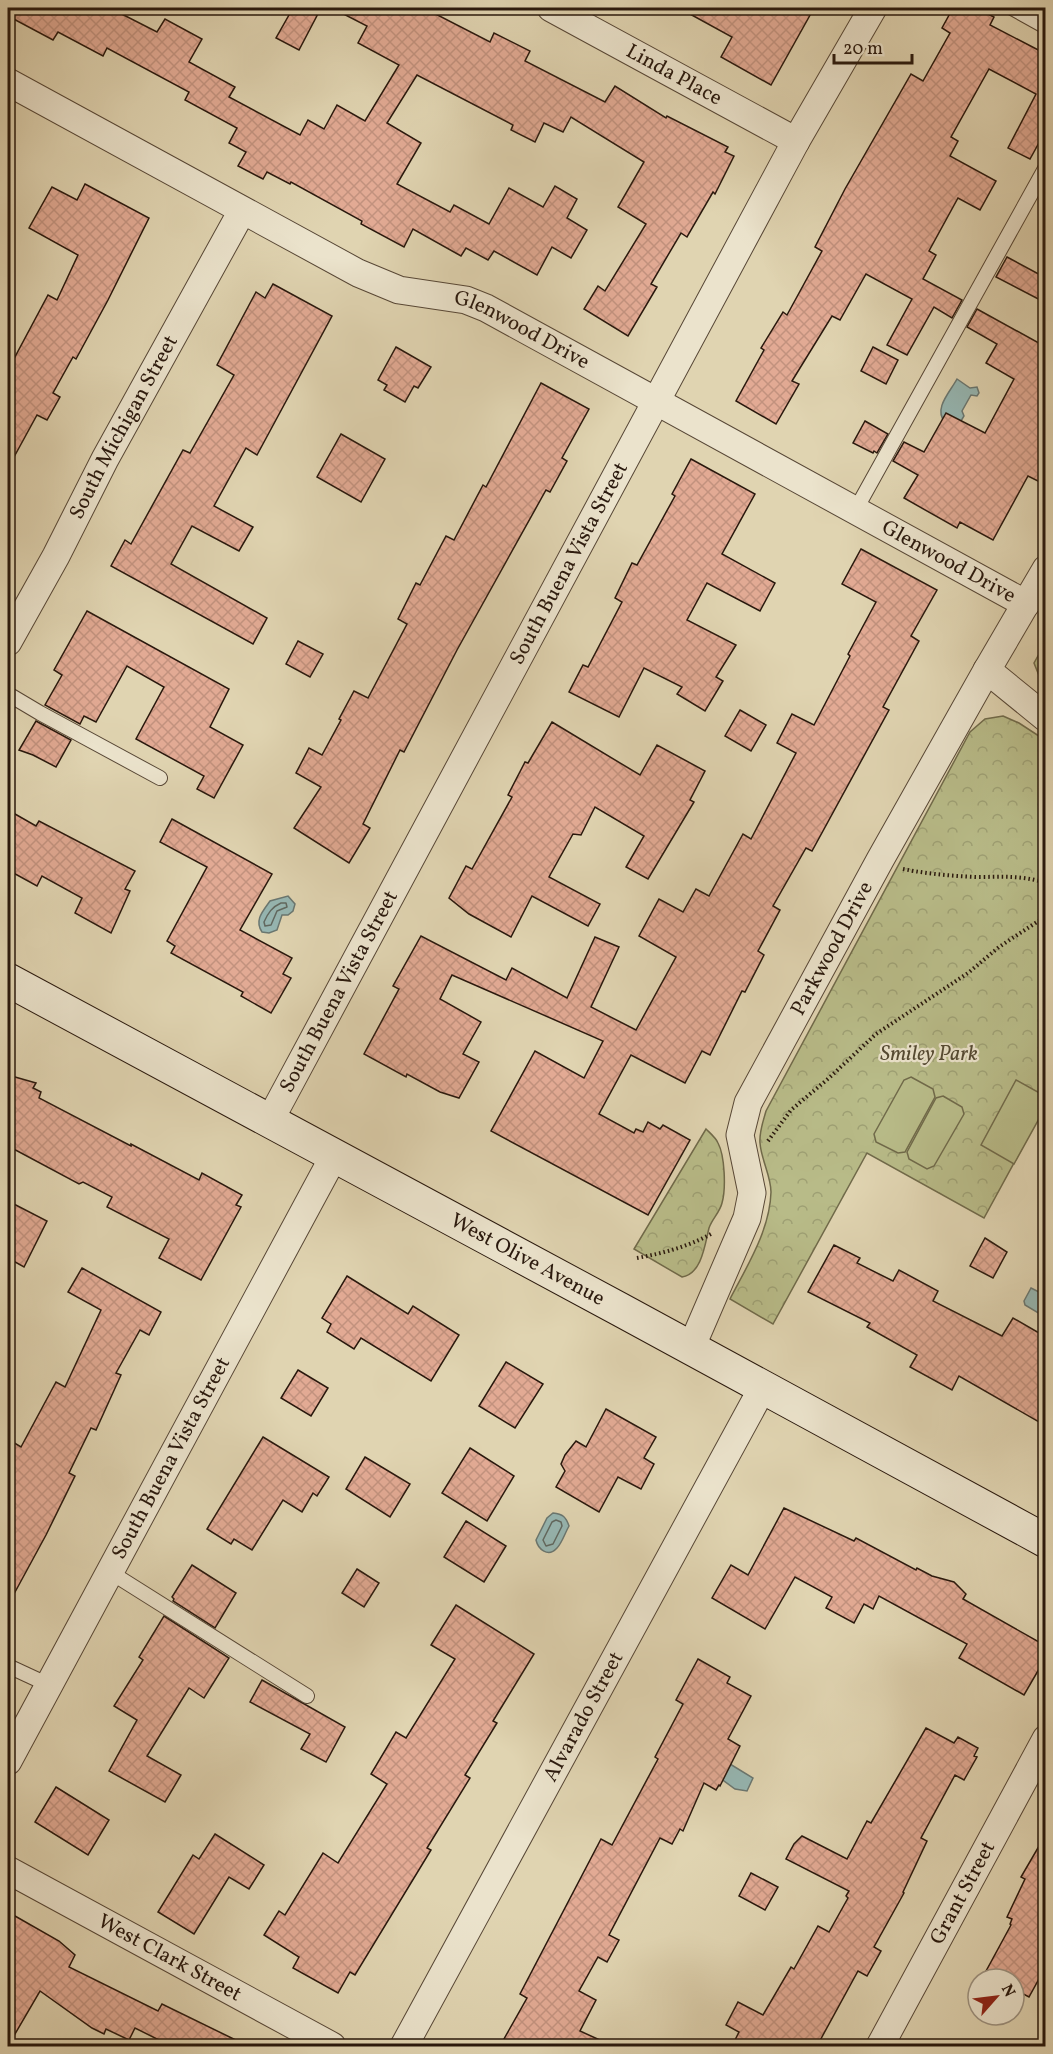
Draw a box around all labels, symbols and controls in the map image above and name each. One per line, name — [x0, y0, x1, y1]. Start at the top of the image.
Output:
scale bar — [834, 27, 912, 65]
street label: Linda Place — [621, 37, 727, 113]
text: 20 m — [843, 37, 883, 62]
street label: Glenwood Drive — [453, 284, 595, 377]
street label: South Michigan Street — [62, 330, 185, 524]
street label: South Buena Vista Street — [503, 457, 635, 670]
street label: Glenwood Drive — [876, 513, 1021, 610]
street label: Parkwood Drive — [784, 876, 880, 1021]
street label: South Buena Vista Street — [273, 885, 405, 1098]
park label: Smiley Park — [880, 1040, 978, 1069]
street label: West Olive Avenue — [445, 1206, 610, 1313]
street label: South Buena Vista Street — [105, 1352, 238, 1565]
street label: Alvarado Street — [536, 1646, 631, 1787]
street label: Grant Street — [923, 1836, 1003, 1950]
street label: West Clark Street — [92, 1907, 247, 2009]
north arrow — [966, 1967, 1026, 2027]
text: N — [995, 1981, 1020, 2002]

